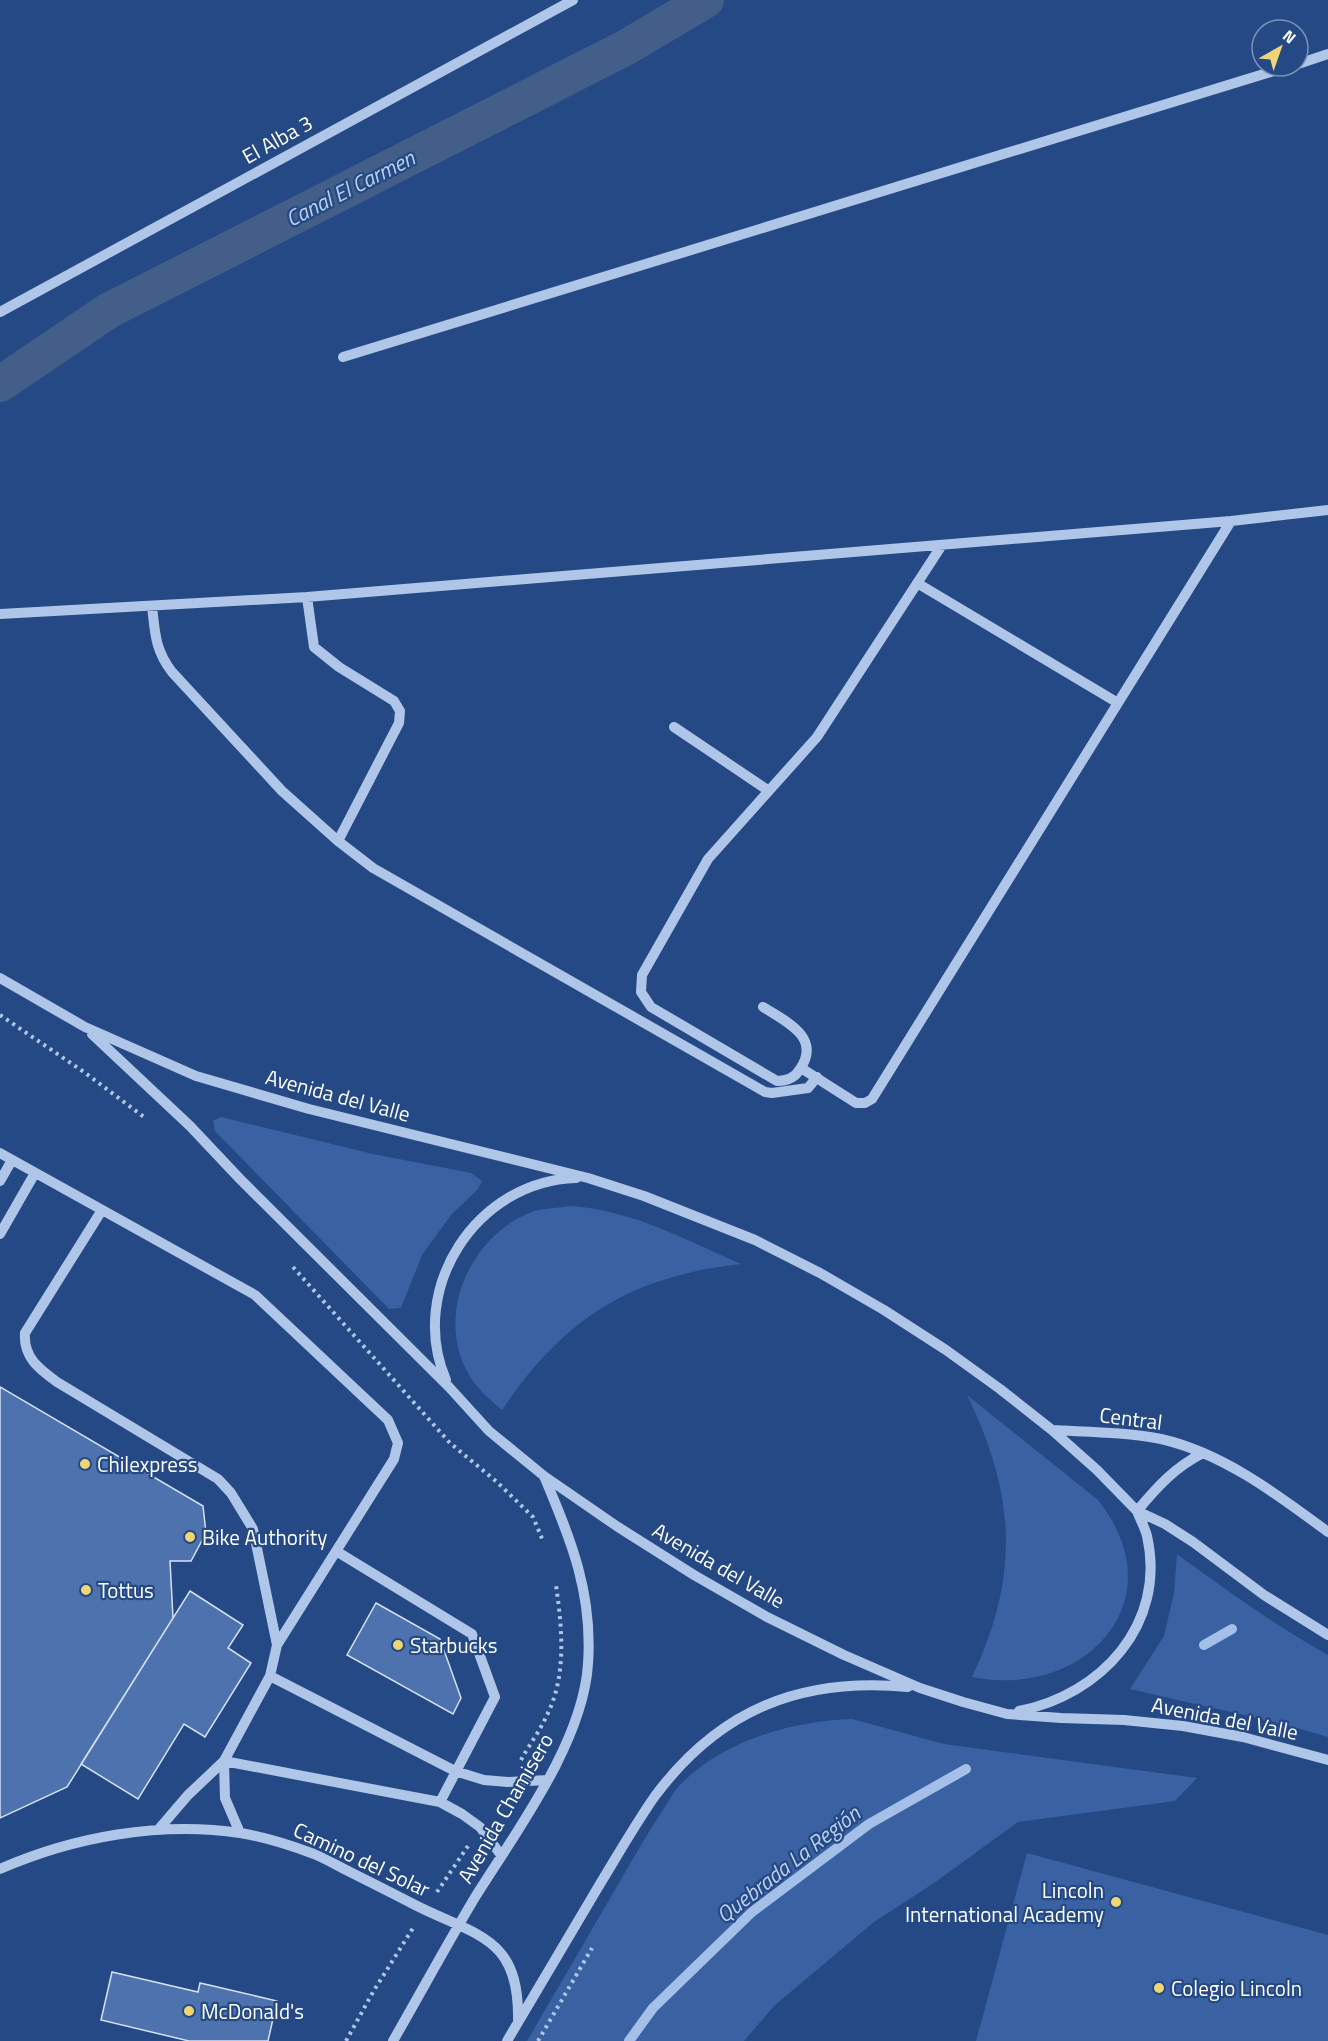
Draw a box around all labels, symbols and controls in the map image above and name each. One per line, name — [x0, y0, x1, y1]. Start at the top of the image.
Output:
north arrow — [1250, 18, 1310, 78]
text: N — [1278, 24, 1302, 49]
street label: El Alba 3 — [236, 106, 318, 172]
water label: Canal El Carmen — [279, 140, 421, 235]
street label: Avenida del Valle — [262, 1060, 414, 1130]
street label: Central — [1098, 1398, 1164, 1438]
place label: Chilexpress — [97, 1448, 197, 1480]
marker: Chilexpress — [78, 1457, 92, 1471]
street label: Avenida del Valle — [647, 1514, 791, 1616]
place label: Bike Authority — [202, 1521, 327, 1553]
marker: Bike Authority — [183, 1530, 197, 1544]
place label: Tottus — [98, 1574, 154, 1606]
marker: Tottus — [79, 1583, 93, 1597]
place label: Starbucks — [410, 1629, 498, 1661]
marker: Starbucks — [391, 1638, 405, 1652]
street label: Avenida del Valle — [1149, 1688, 1301, 1748]
street label: Avenida Chamisero — [449, 1727, 561, 1889]
water label: Quebrada La Región — [709, 1796, 868, 1931]
street label: Camino del Solar — [288, 1813, 436, 1905]
place label: Lincoln International Academy — [905, 1874, 1104, 1930]
marker: Lincoln International Academy — [1109, 1895, 1123, 1909]
place label: Colegio Lincoln — [1171, 1972, 1302, 2004]
marker: Colegio Lincoln — [1152, 1981, 1166, 1995]
place label: McDonald's — [201, 1995, 304, 2027]
marker: McDonald's — [182, 2004, 196, 2018]

